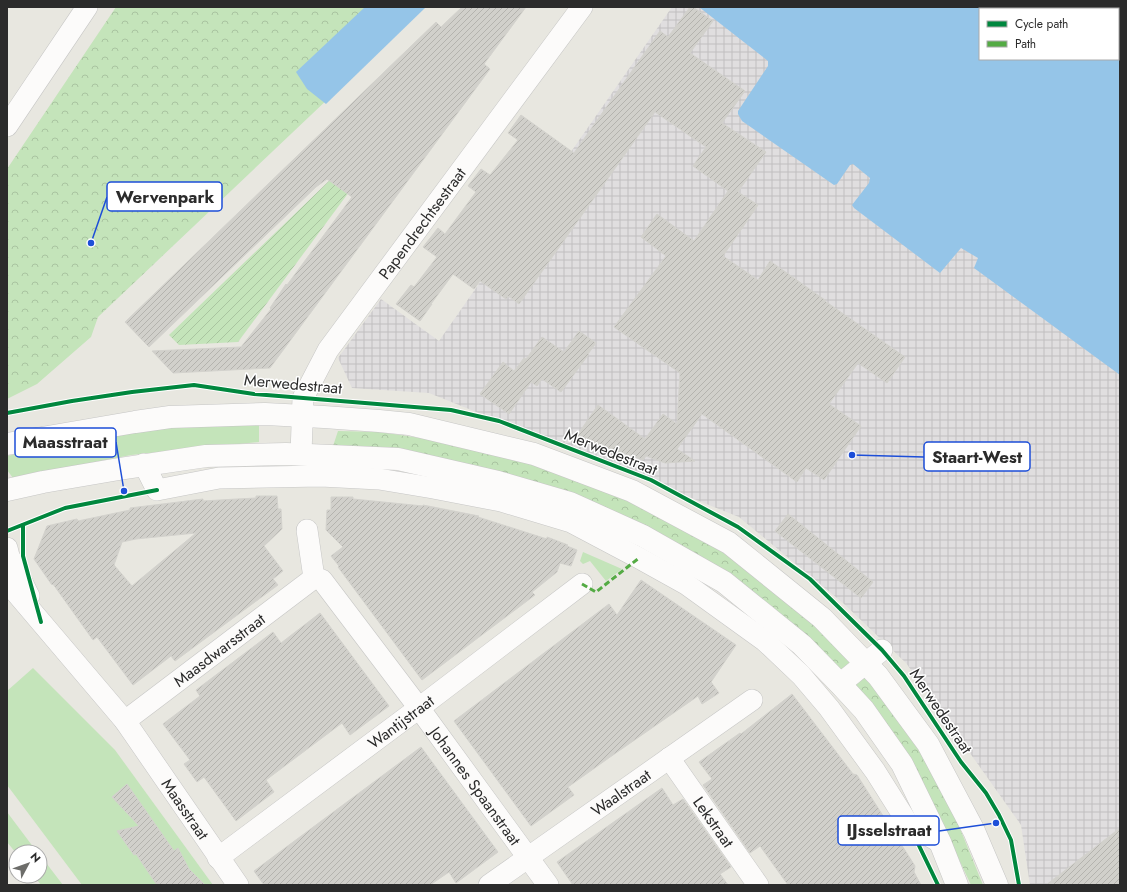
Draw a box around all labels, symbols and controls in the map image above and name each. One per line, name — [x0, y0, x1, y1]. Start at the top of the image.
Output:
legend — [979, 8, 1119, 60]
text: Cycle path — [1015, 15, 1068, 33]
text: Path — [1015, 35, 1036, 53]
street label: Papendrechtsestraat — [373, 162, 471, 284]
callout: Wervenpark — [107, 182, 222, 211]
text: Wervenpark — [116, 185, 215, 209]
street label: Merwedestraat — [243, 368, 343, 400]
street label: Merwedestraat — [561, 423, 661, 481]
callout: Maasstraat — [15, 428, 116, 457]
text: Maasstraat — [22, 430, 108, 454]
callout: Staart-West — [924, 442, 1030, 471]
text: Staart-West — [932, 445, 1023, 469]
street label: Maasdwarsstraat — [168, 607, 270, 692]
street label: Merwedestraat — [904, 664, 978, 758]
street label: Wantijstraat — [363, 689, 439, 754]
street label: Johannes Spaanstraat — [423, 720, 527, 850]
street label: Waalstraat — [586, 763, 655, 821]
street label: Maasstraat — [156, 774, 215, 844]
street label: Lekstraat — [688, 792, 740, 852]
callout: IJsselstraat — [838, 816, 939, 845]
text: IJsselstraat — [847, 818, 932, 842]
north arrow — [8, 844, 48, 884]
text: N — [27, 849, 44, 866]

